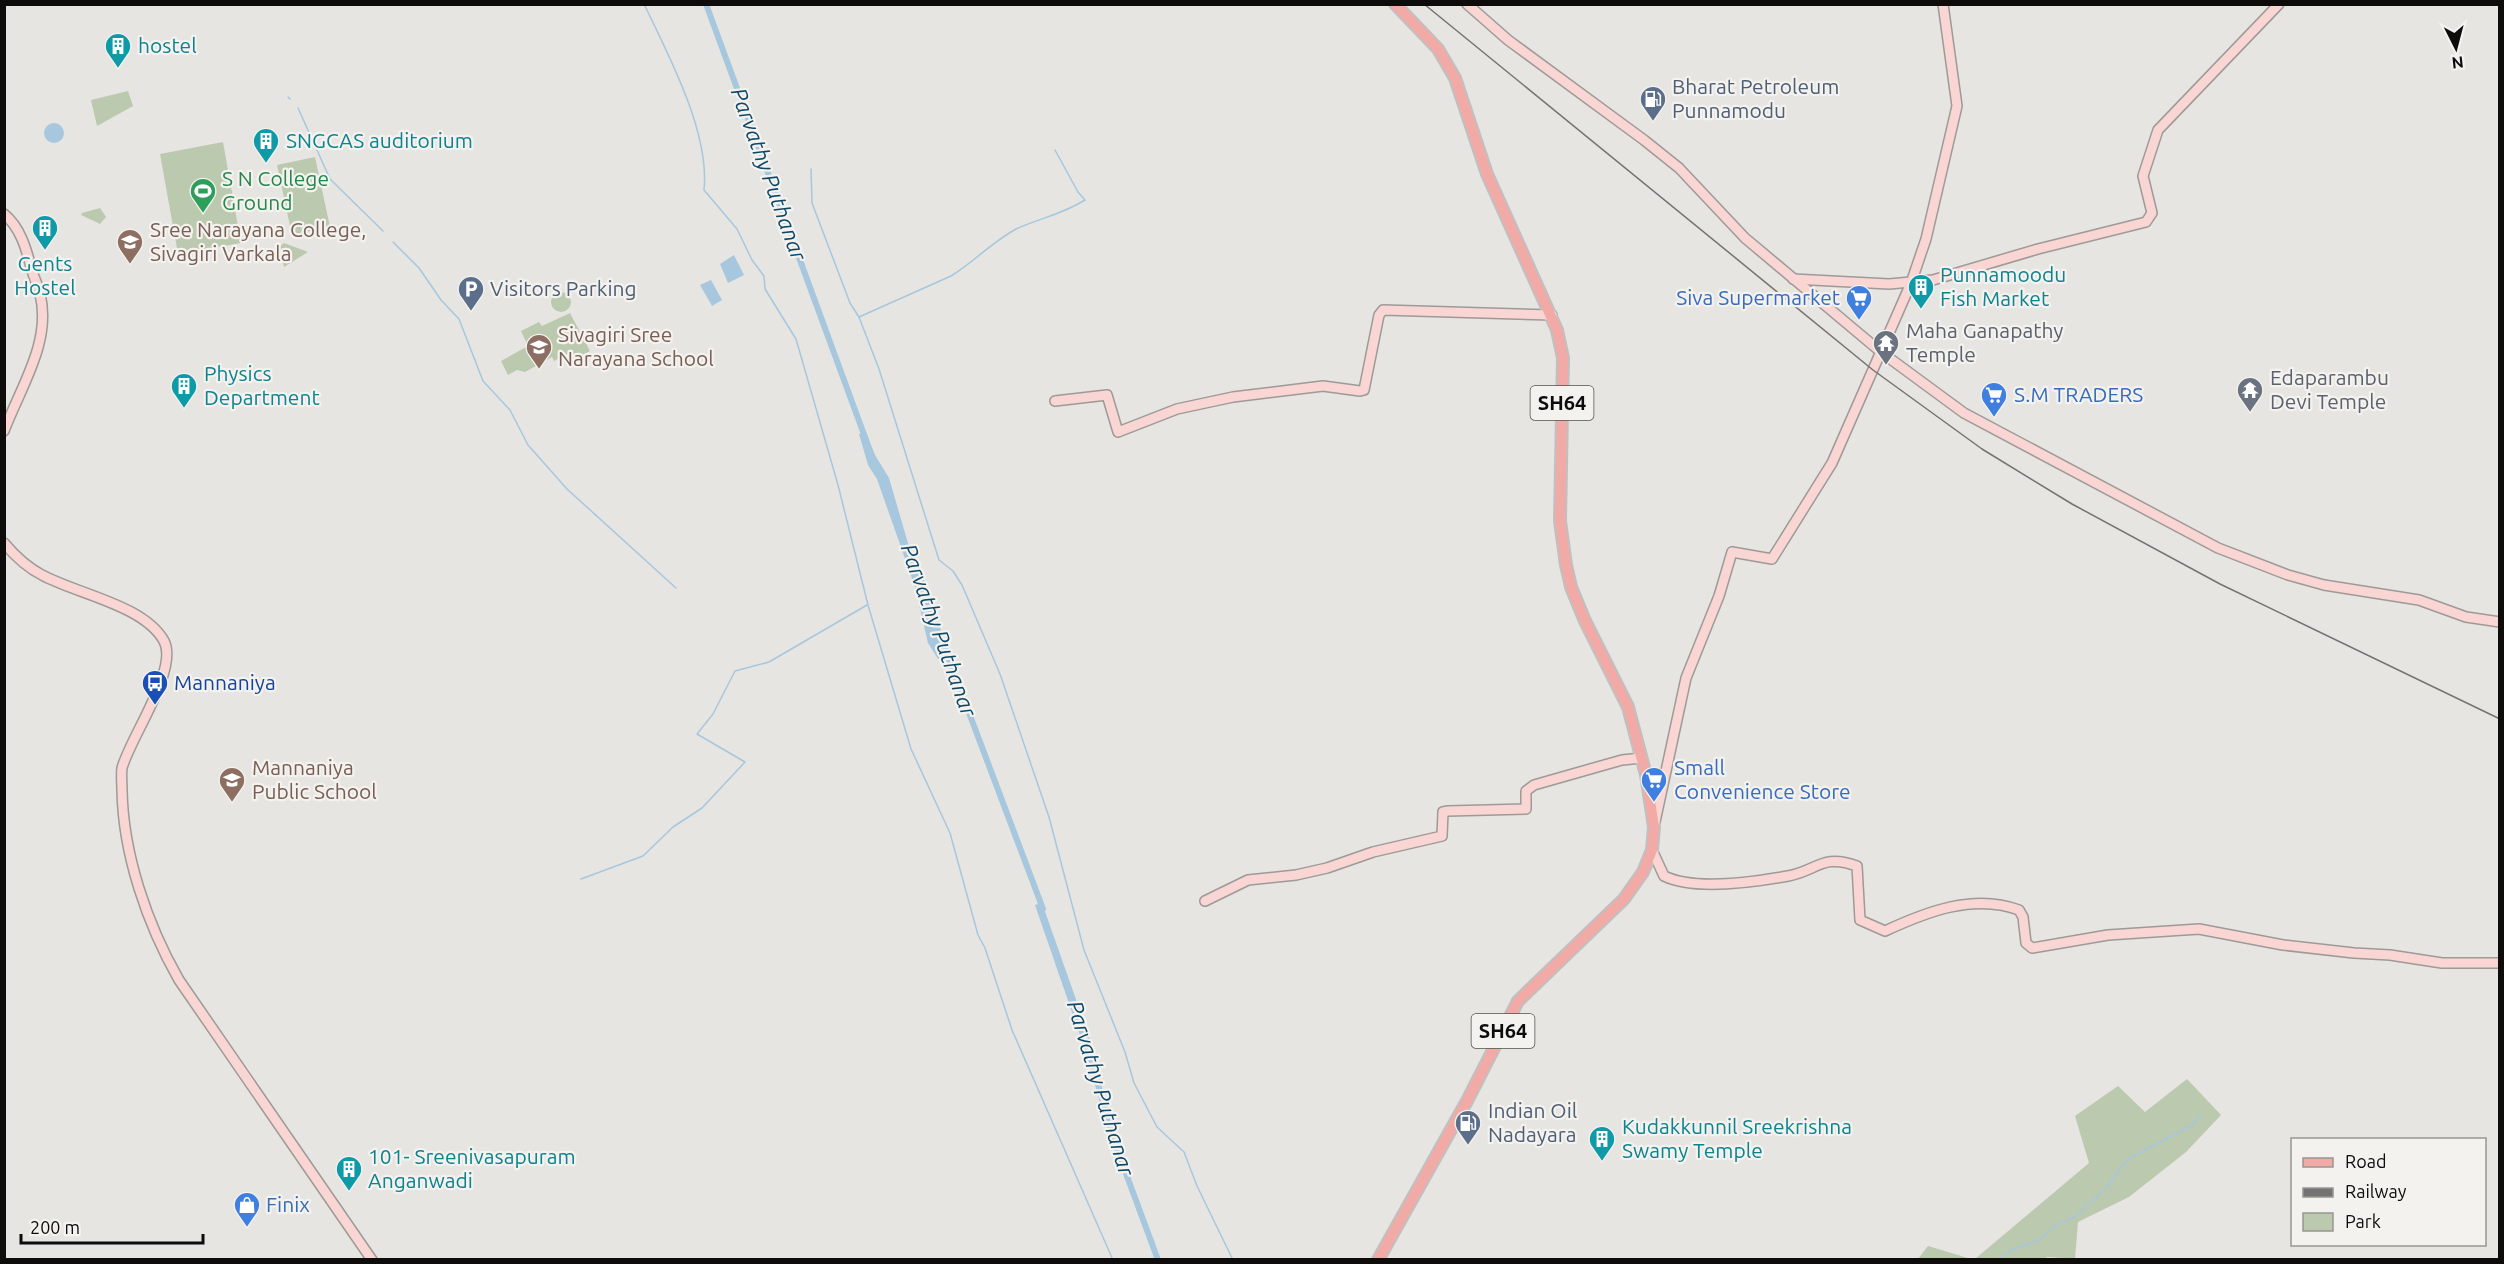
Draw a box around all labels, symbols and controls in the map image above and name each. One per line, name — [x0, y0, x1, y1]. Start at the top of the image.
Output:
north arrow — [2426, 18, 2486, 78]
building icon: hostel — [103, 31, 133, 69]
place label: hostel — [138, 33, 197, 57]
text: N — [2451, 53, 2464, 72]
place label: Bharat Petroleum Punnamodu — [1672, 74, 1839, 122]
water label: Parvathy Puthanar — [727, 84, 812, 264]
fuel station icon: Bharat Petroleum Punnamodu — [1638, 84, 1668, 122]
building icon: SNGCAS auditorium — [251, 126, 281, 164]
place label: SNGCAS auditorium — [286, 128, 473, 152]
place label: S N College Ground — [222, 166, 329, 214]
sports icon: S N College Ground — [188, 176, 218, 214]
building icon: Gents Hostel — [30, 213, 60, 251]
place label: Sree Narayana College, Sivagiri Varkala — [150, 217, 367, 265]
school or university icon: Sree Narayana College, Sivagiri Varkala — [115, 227, 145, 265]
place label: Gents Hostel — [14, 251, 76, 299]
place label: Punnamoodu Fish Market — [1940, 262, 2066, 310]
building icon: Punnamoodu Fish Market — [1906, 272, 1936, 310]
parking icon: Visitors Parking — [456, 274, 486, 312]
place label: Visitors Parking — [490, 276, 637, 300]
supermarket icon: Siva Supermarket — [1844, 283, 1874, 321]
place label: Siva Supermarket — [1676, 285, 1840, 309]
place label: Maha Ganapathy Temple — [1906, 318, 2063, 366]
place label: Sivagiri Sree Narayana School — [558, 322, 714, 370]
temple icon: Maha Ganapathy Temple — [1871, 328, 1901, 366]
school or university icon: Sivagiri Sree Narayana School — [524, 332, 554, 370]
place label: Physics Department — [204, 361, 320, 409]
place label: Edaparambu Devi Temple — [2270, 365, 2389, 413]
building icon: Physics Department — [169, 371, 199, 409]
temple icon: Edaparambu Devi Temple — [2235, 375, 2265, 413]
supermarket icon: S.M TRADERS — [1979, 380, 2009, 418]
place label: S.M TRADERS — [2014, 382, 2143, 406]
road number: SH64 — [1530, 386, 1594, 420]
water label: Parvathy Puthanar — [897, 540, 982, 720]
bus stop icon: Mannaniya — [140, 668, 170, 706]
place label: Mannaniya — [174, 670, 276, 694]
place label: Mannaniya Public School — [252, 755, 377, 803]
place label: Small Convenience Store — [1674, 755, 1851, 803]
school or university icon: Mannaniya Public School — [217, 765, 247, 803]
supermarket icon: Small Convenience Store — [1639, 765, 1669, 803]
water label: Parvathy Puthanar — [1063, 997, 1140, 1179]
road number: SH64 — [1472, 1014, 1534, 1048]
place label: Indian Oil Nadayara — [1488, 1098, 1577, 1146]
fuel station icon: Indian Oil Nadayara — [1453, 1108, 1483, 1146]
place label: Kudakkunnil Sreekrishna Swamy Temple — [1622, 1114, 1852, 1162]
building icon: Kudakkunnil Sreekrishna Swamy Temple — [1587, 1124, 1617, 1162]
legend — [2291, 1138, 2486, 1246]
place label: 101- Sreenivasapuram Anganwadi — [368, 1144, 576, 1192]
text: Road — [2345, 1151, 2387, 1171]
building icon: 101- Sreenivasapuram Anganwadi — [334, 1154, 364, 1192]
text: Railway — [2345, 1181, 2407, 1201]
shop icon: Finix — [232, 1190, 262, 1228]
place label: Finix — [266, 1192, 310, 1216]
scale bar — [21, 1207, 202, 1245]
text: Park — [2345, 1211, 2381, 1231]
text: 200 m — [30, 1217, 80, 1237]

